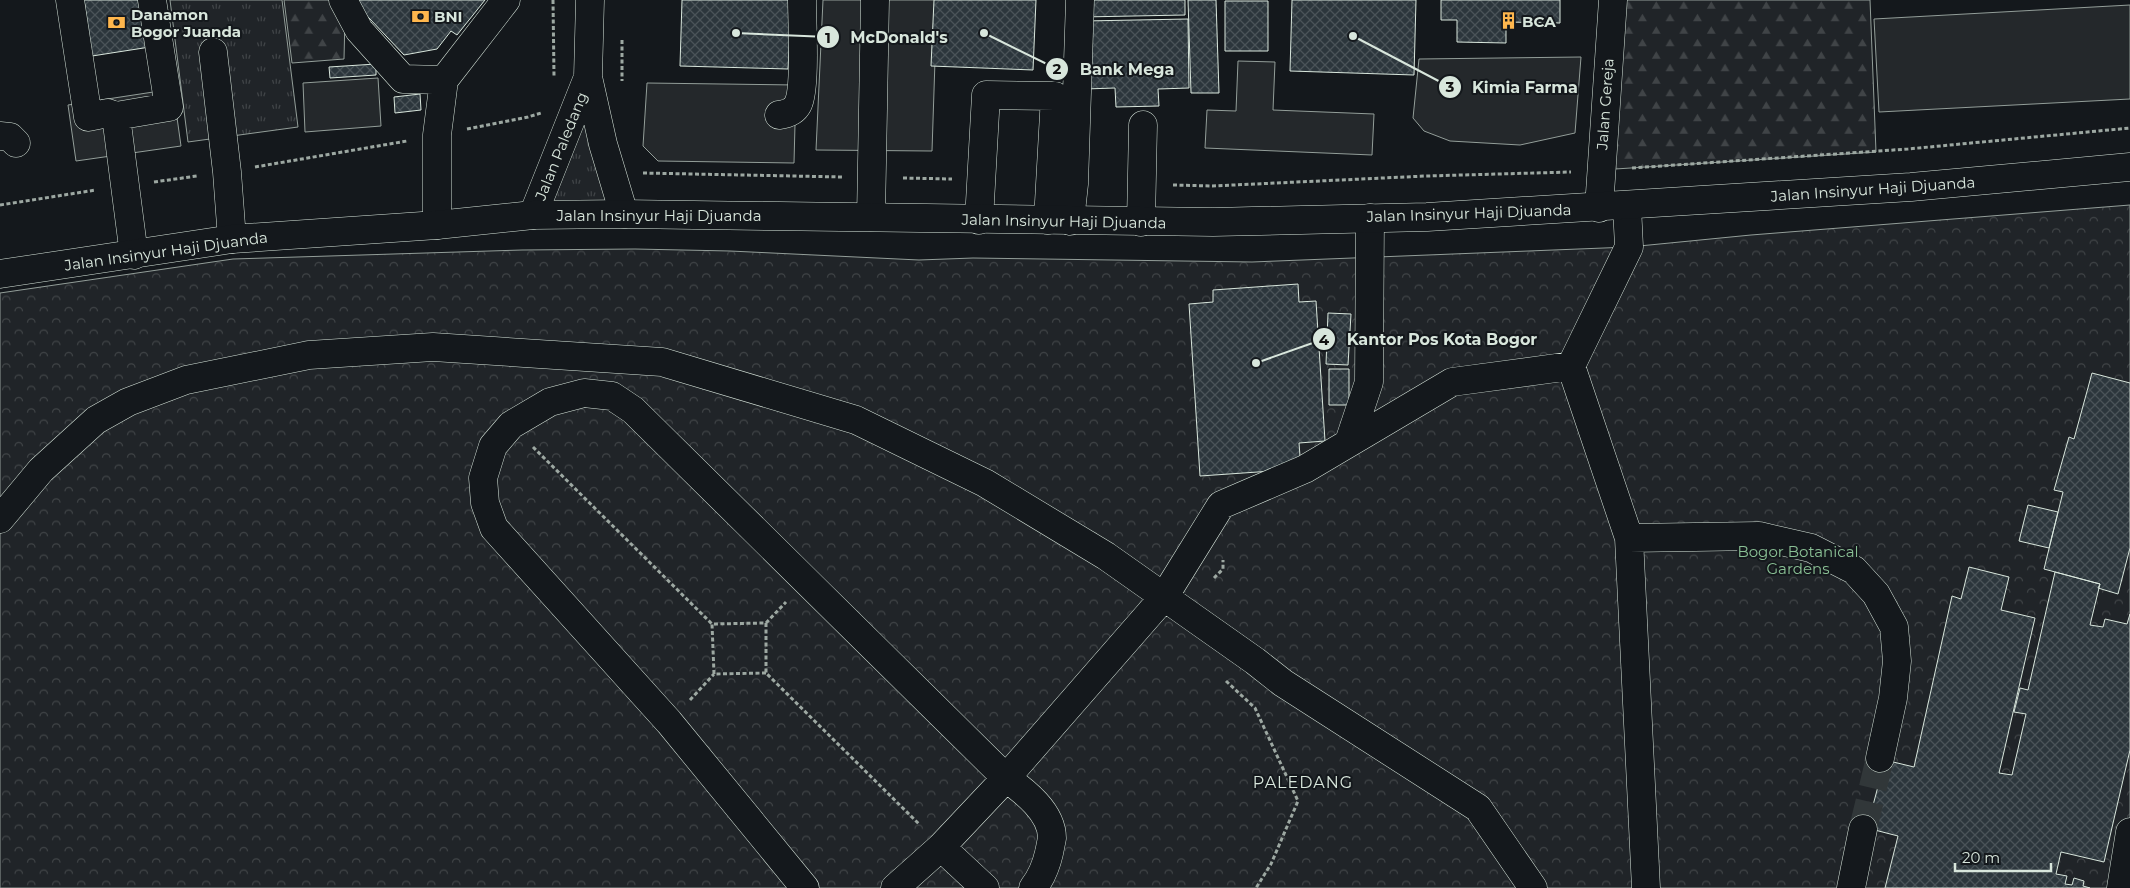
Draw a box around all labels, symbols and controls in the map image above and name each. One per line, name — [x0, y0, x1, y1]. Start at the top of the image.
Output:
place label: Danamon Bogor Juanda — [131, 5, 241, 41]
bank icon: BNI — [410, 6, 430, 26]
place label: BNI — [434, 7, 463, 26]
building icon: BCA — [1498, 11, 1518, 31]
place label: BCA — [1522, 12, 1556, 31]
bank icon: Danamon Bogor Juanda — [107, 13, 127, 33]
callout: McDonald's — [816, 22, 958, 53]
text: 1 — [825, 28, 831, 47]
text: McDonald's — [850, 28, 948, 47]
callout: Bank Mega — [1045, 53, 1184, 84]
street label: Jalan Gereja — [1592, 58, 1618, 151]
text: 2 — [1053, 59, 1062, 78]
text: Bank Mega — [1080, 60, 1174, 79]
callout: Kimia Farma — [1437, 72, 1588, 103]
text: 3 — [1445, 77, 1455, 96]
text: Kimia Farma — [1472, 78, 1578, 97]
street label: Jalan Paledang — [530, 89, 591, 204]
street label: Jalan Insinyur Haji Djuanda — [1769, 172, 1976, 206]
street label: Jalan Insinyur Haji Djuanda — [1365, 200, 1572, 226]
street label: Jalan Insinyur Haji Djuanda — [555, 206, 762, 225]
street label: Jalan Insinyur Haji Djuanda — [960, 210, 1167, 232]
street label: Jalan Insinyur Haji Djuanda — [62, 227, 269, 275]
callout: Kantor Pos Kota Bogor — [1312, 324, 1547, 355]
text: 4 — [1319, 330, 1330, 349]
text: Kantor Pos Kota Bogor — [1347, 330, 1537, 349]
park label: Bogor Botanical Gardens — [1737, 542, 1859, 578]
district label: PALEDANG — [1253, 773, 1353, 792]
scale bar — [1955, 840, 2051, 872]
text: 20 m — [1962, 848, 2000, 867]

